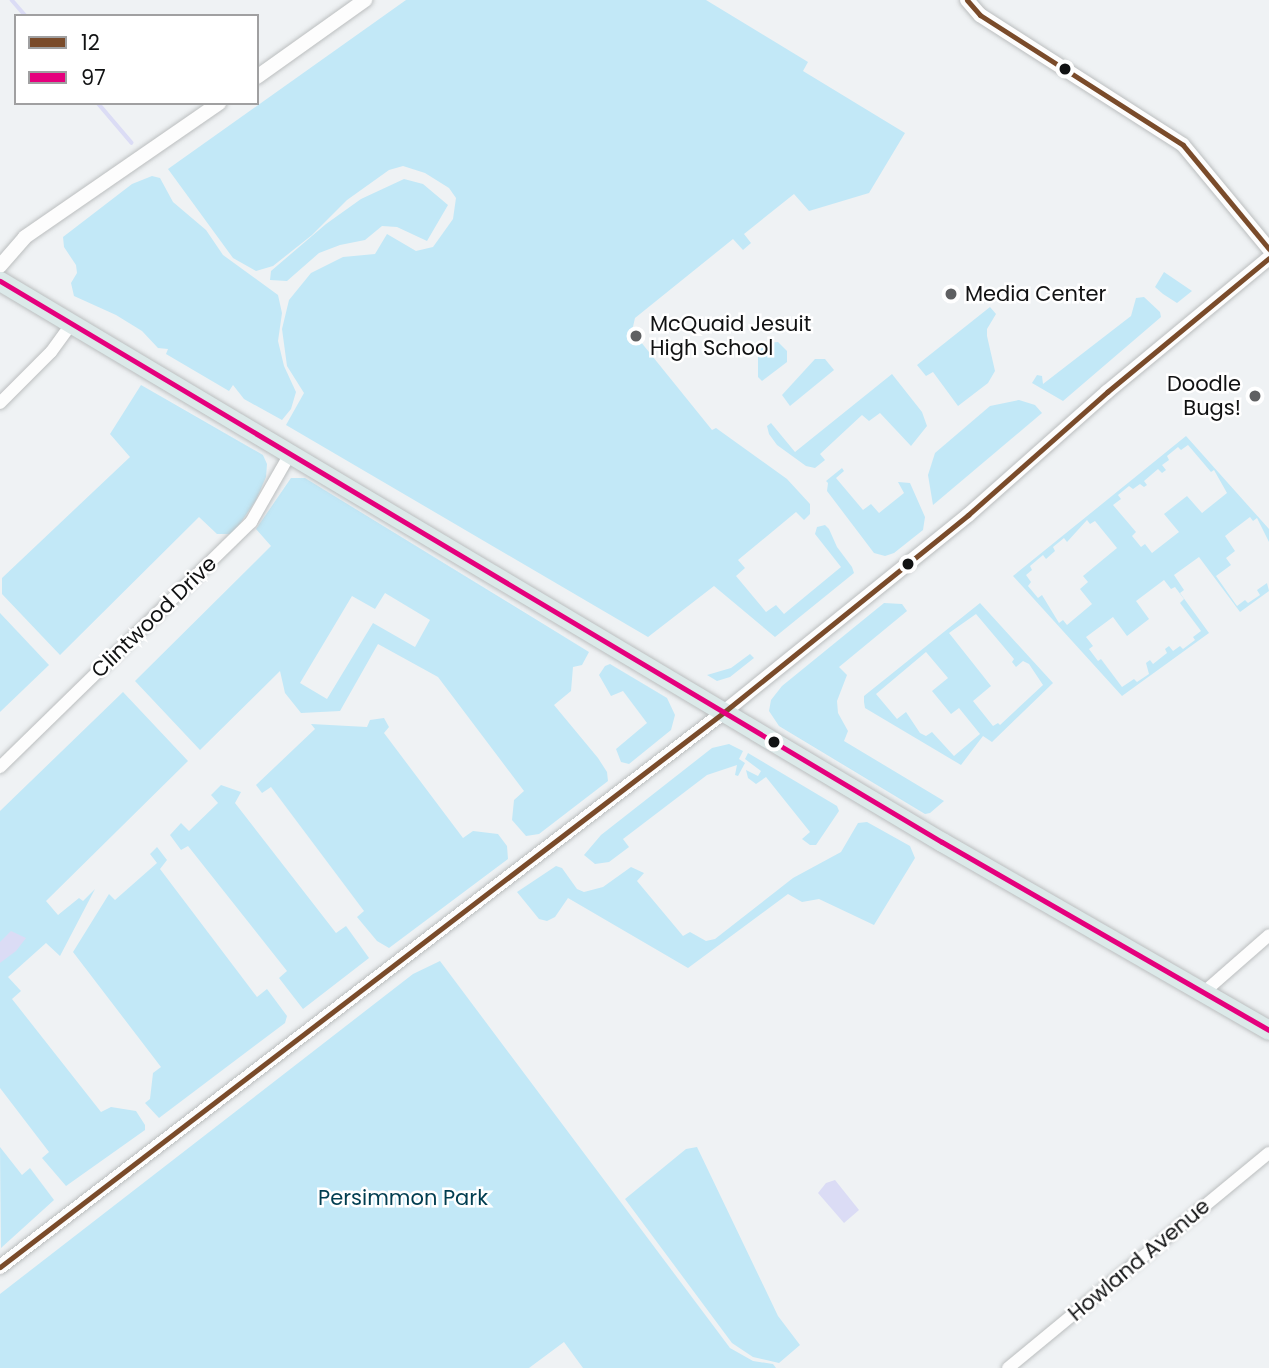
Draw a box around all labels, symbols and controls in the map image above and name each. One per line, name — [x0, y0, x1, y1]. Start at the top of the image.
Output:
legend — [14, 14, 259, 105]
text: 12 — [81, 28, 100, 57]
unlabelled marker — [1058, 62, 1072, 76]
text: 97 — [81, 63, 106, 92]
place label: Media Center — [965, 281, 1106, 307]
marker: Media Center — [943, 286, 959, 302]
place label: McQuaid Jesuit High School — [650, 311, 811, 361]
marker: McQuaid Jesuit High School — [628, 328, 644, 344]
place label: Doodle Bugs! — [1167, 371, 1241, 421]
marker: Doodle Bugs! — [1247, 388, 1263, 404]
street label: Clintwood Drive — [86, 551, 222, 683]
unlabelled marker — [901, 557, 915, 571]
unlabelled marker — [767, 735, 781, 749]
park label: Persimmon Park — [318, 1185, 488, 1211]
street label: Howland Avenue — [1063, 1194, 1215, 1326]

